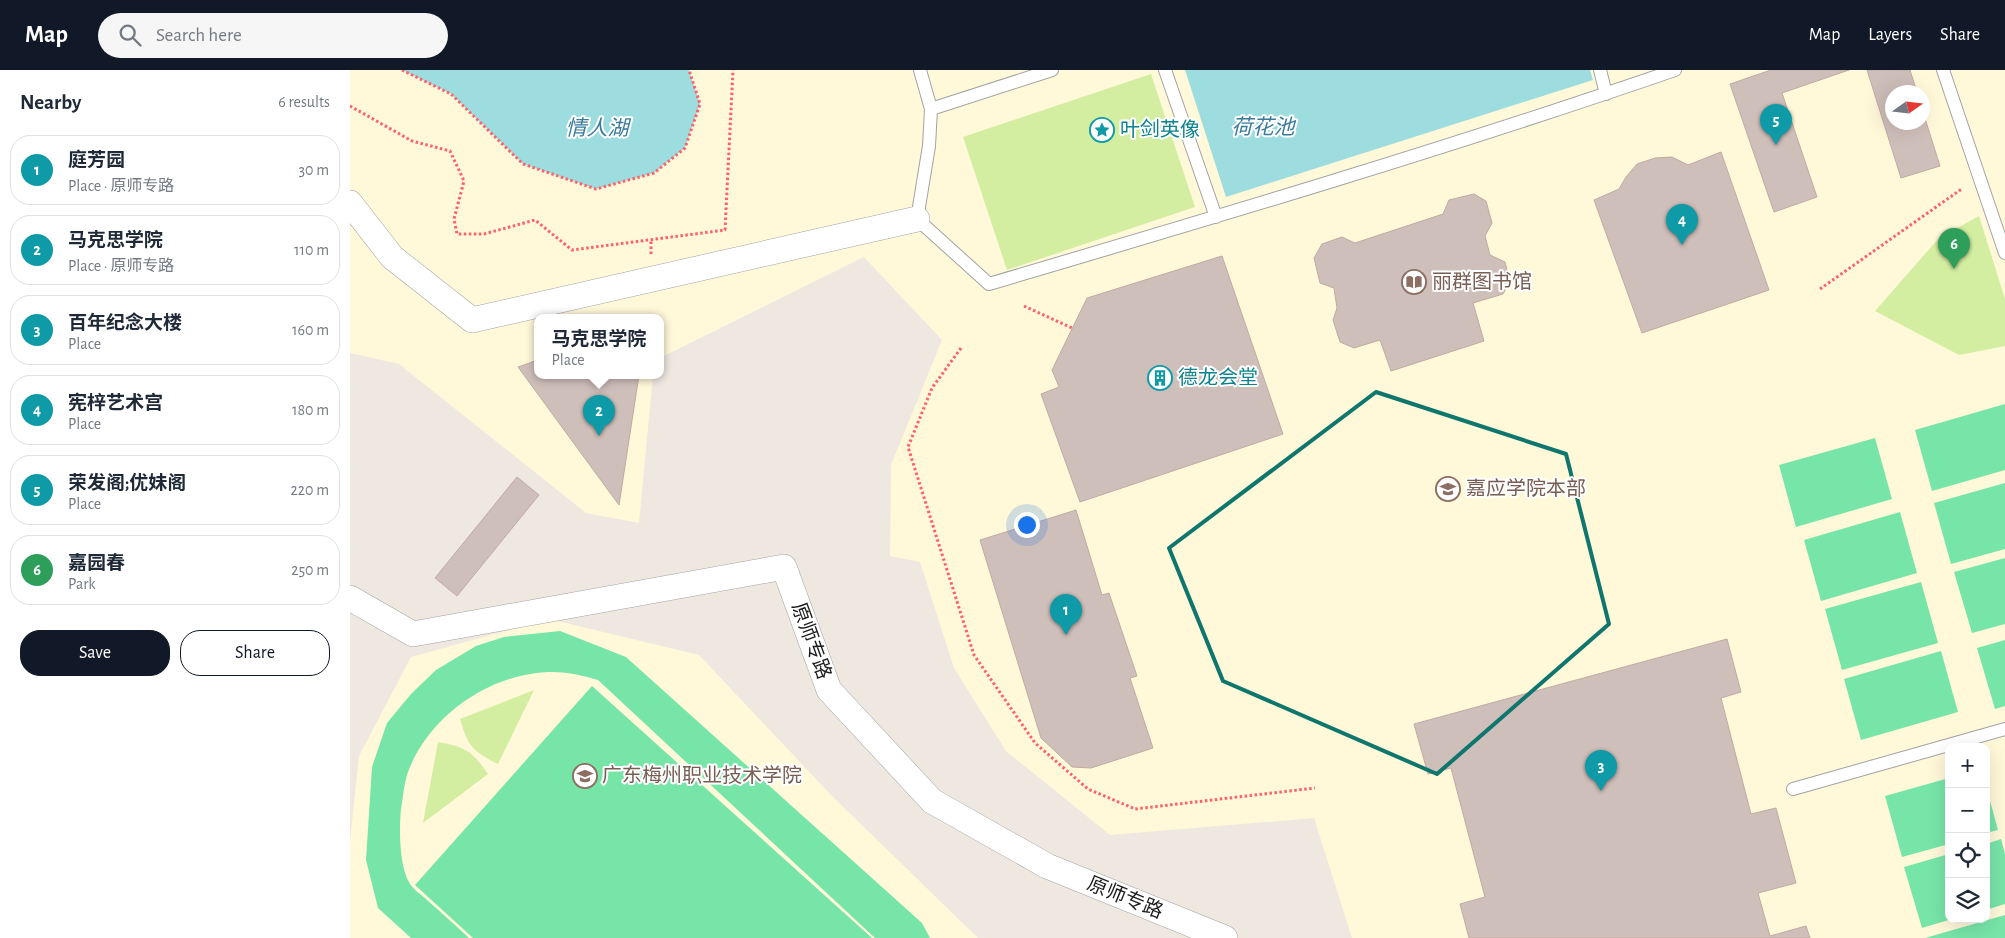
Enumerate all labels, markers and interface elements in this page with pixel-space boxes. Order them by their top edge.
search box [98,13,448,58]
icon: search [116,21,144,49]
text: Map [25,23,68,47]
text: Search here [156,26,242,45]
text: Map [1809,26,1840,44]
text: Layers [1868,26,1912,44]
text: Share [1940,26,1980,44]
north arrow [1885,85,1930,130]
text: Nearby [20,92,81,113]
text: 6 results [278,94,330,110]
pin: 5 [1760,104,1792,145]
water label: 荷花池 [1232,116,1296,138]
water label: 情人湖 [566,117,631,139]
place icon: 叶剑英像 [1089,117,1115,143]
place label: 叶剑英像 [1120,118,1200,140]
text: 庭芳园 [68,151,125,170]
text: 1 [34,162,40,178]
text: 30 m [299,162,329,178]
text: Place · 原师专路 [68,178,174,194]
pin: 4 [1666,204,1698,245]
pin: 6 [1938,228,1970,269]
text: 马克思学院 [68,231,163,250]
text: 2 [33,242,41,258]
text: 110 m [294,242,329,258]
text: Place · 原师专路 [68,258,174,274]
library icon: 丽群图书馆 [1401,269,1427,295]
place label: 丽群图书馆 [1432,270,1532,292]
text: 百年纪念大楼 [68,314,182,333]
popup [534,314,664,379]
text: 3 [34,322,40,338]
text: 160 m [292,322,329,338]
text: 马克思学院 [551,330,647,349]
text: Place [68,336,101,352]
text: Place [551,352,585,368]
building icon: 德龙会堂 [1147,365,1173,391]
place label: 德龙会堂 [1178,367,1258,388]
text: 宪梓艺术宫 [68,394,163,413]
pin: 2 [583,395,615,436]
text: 4 [33,402,41,418]
text: 180 m [292,402,329,418]
text: Place [68,416,101,432]
text: 荣发阁;优妹阁 [68,474,186,493]
school or university icon: 嘉应学院本部 [1435,476,1461,502]
place label: 嘉应学院本部 [1466,478,1586,499]
text: 5 [34,482,40,498]
text: 220 m [291,482,329,498]
text: Place [68,496,101,512]
your location [1014,512,1040,538]
text: 嘉园春 [68,554,125,573]
text: 6 [33,562,41,578]
text: 250 m [291,562,329,578]
text: Park [68,576,96,592]
pin: 1 [1050,594,1082,635]
street label: 原师专路 [788,600,835,682]
button: Save [20,630,170,676]
button: Share [180,630,330,676]
map controls [1945,743,1990,923]
button: + [1945,743,1990,788]
pin: 3 [1585,750,1617,791]
school or university icon: 广东梅州职业技术学院 [572,763,598,789]
place label: 广东梅州职业技术学院 [602,765,802,786]
button: − [1945,788,1990,833]
button: locate [1945,833,1990,878]
street label: 原师专路 [1084,873,1166,922]
button: layers [1945,878,1990,923]

